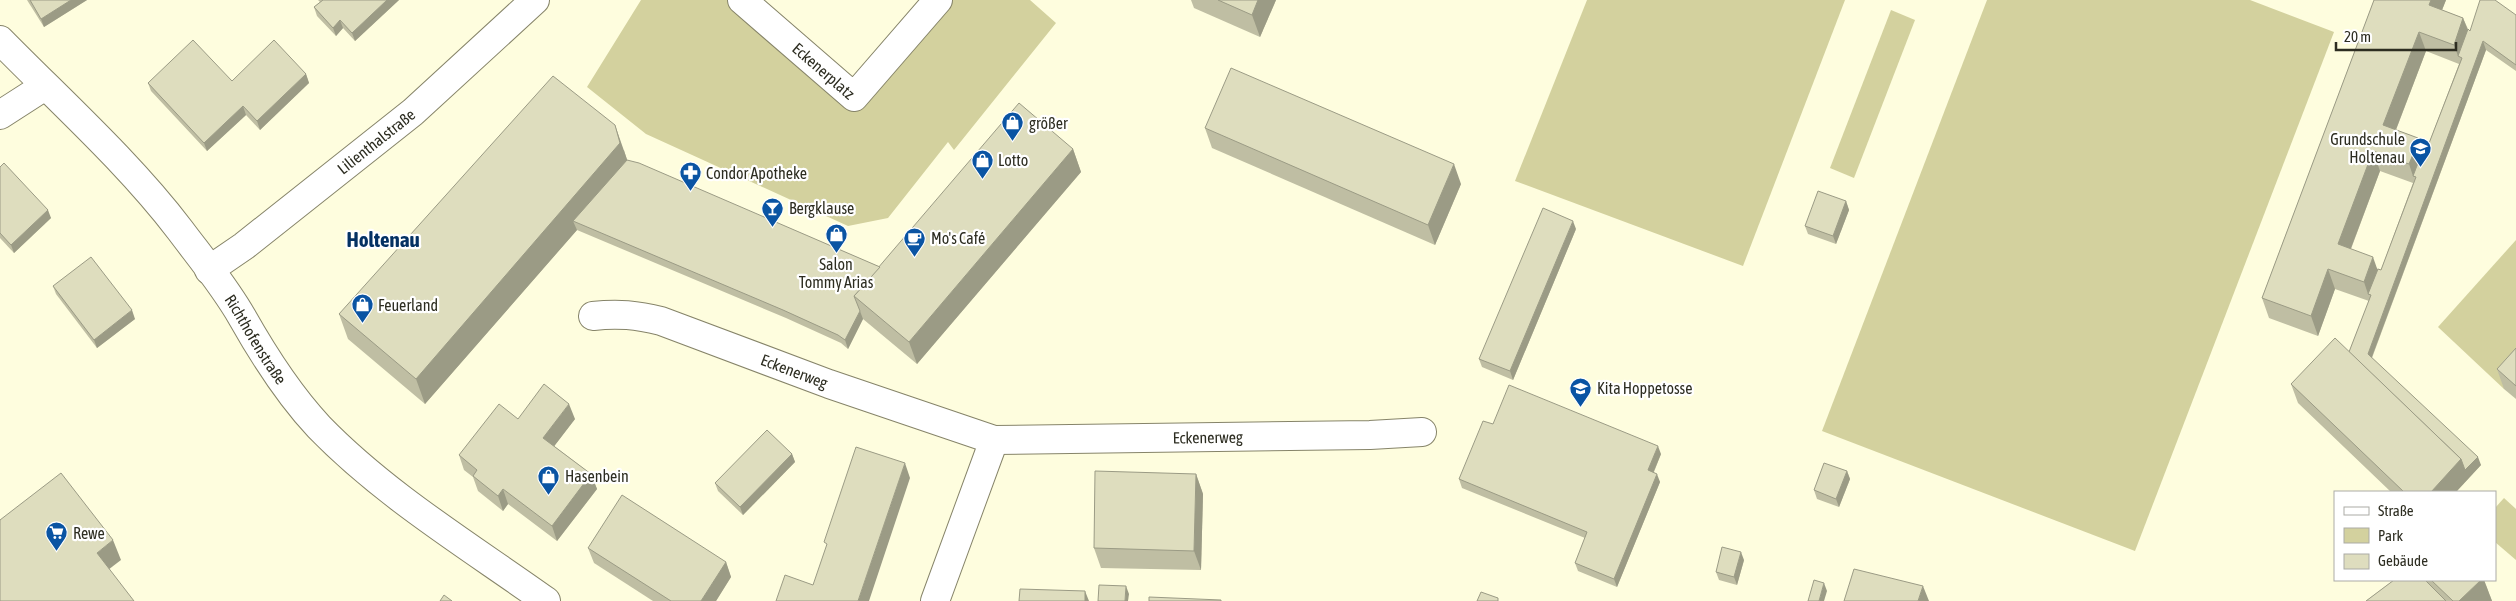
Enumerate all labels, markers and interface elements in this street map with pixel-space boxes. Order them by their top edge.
scale bar [2336,20,2456,52]
text: 20 m [2344,28,2371,45]
street label: Eckenerplatz [789,39,859,103]
street label: Lilienthalstraße [334,105,418,177]
shop icon: größer [1001,111,1025,142]
place label: größer [1029,114,1068,133]
place label: Grundschule Holtenau [2330,130,2405,166]
school or university icon: Grundschule Holtenau [2409,136,2433,167]
shop icon: Lotto [970,148,994,179]
place label: Lotto [998,151,1028,169]
pharmacy icon: Condor Apotheke [678,161,702,192]
place label: Condor Apotheke [706,164,807,183]
bar icon: Bergklause [761,196,785,227]
place label: Bergklause [789,199,854,218]
shop icon: Salon Tommy Arias [824,223,848,254]
cafe icon: Mo's Café [903,226,927,257]
district label: Holtenau [346,227,420,251]
place label: Mo's Café [931,229,985,247]
place label: Salon Tommy Arias [799,255,874,292]
street label: Richthofenstraße [222,291,290,387]
shop icon: Feuerland [350,293,374,324]
place label: Feuerland [378,296,438,314]
street label: Eckenerweg [758,350,830,393]
school or university icon: Kita Hoppetosse [1569,376,1593,407]
place label: Kita Hoppetosse [1597,379,1693,398]
street label: Eckenerweg [1173,428,1243,447]
shop icon: Hasenbein [537,464,561,495]
place label: Hasenbein [565,467,629,485]
legend [2334,491,2496,581]
text: Straße [2378,502,2414,519]
supermarket icon: Rewe [45,521,69,552]
place label: Rewe [73,524,105,542]
text: Park [2378,527,2403,544]
text: Gebäude [2378,552,2428,569]

